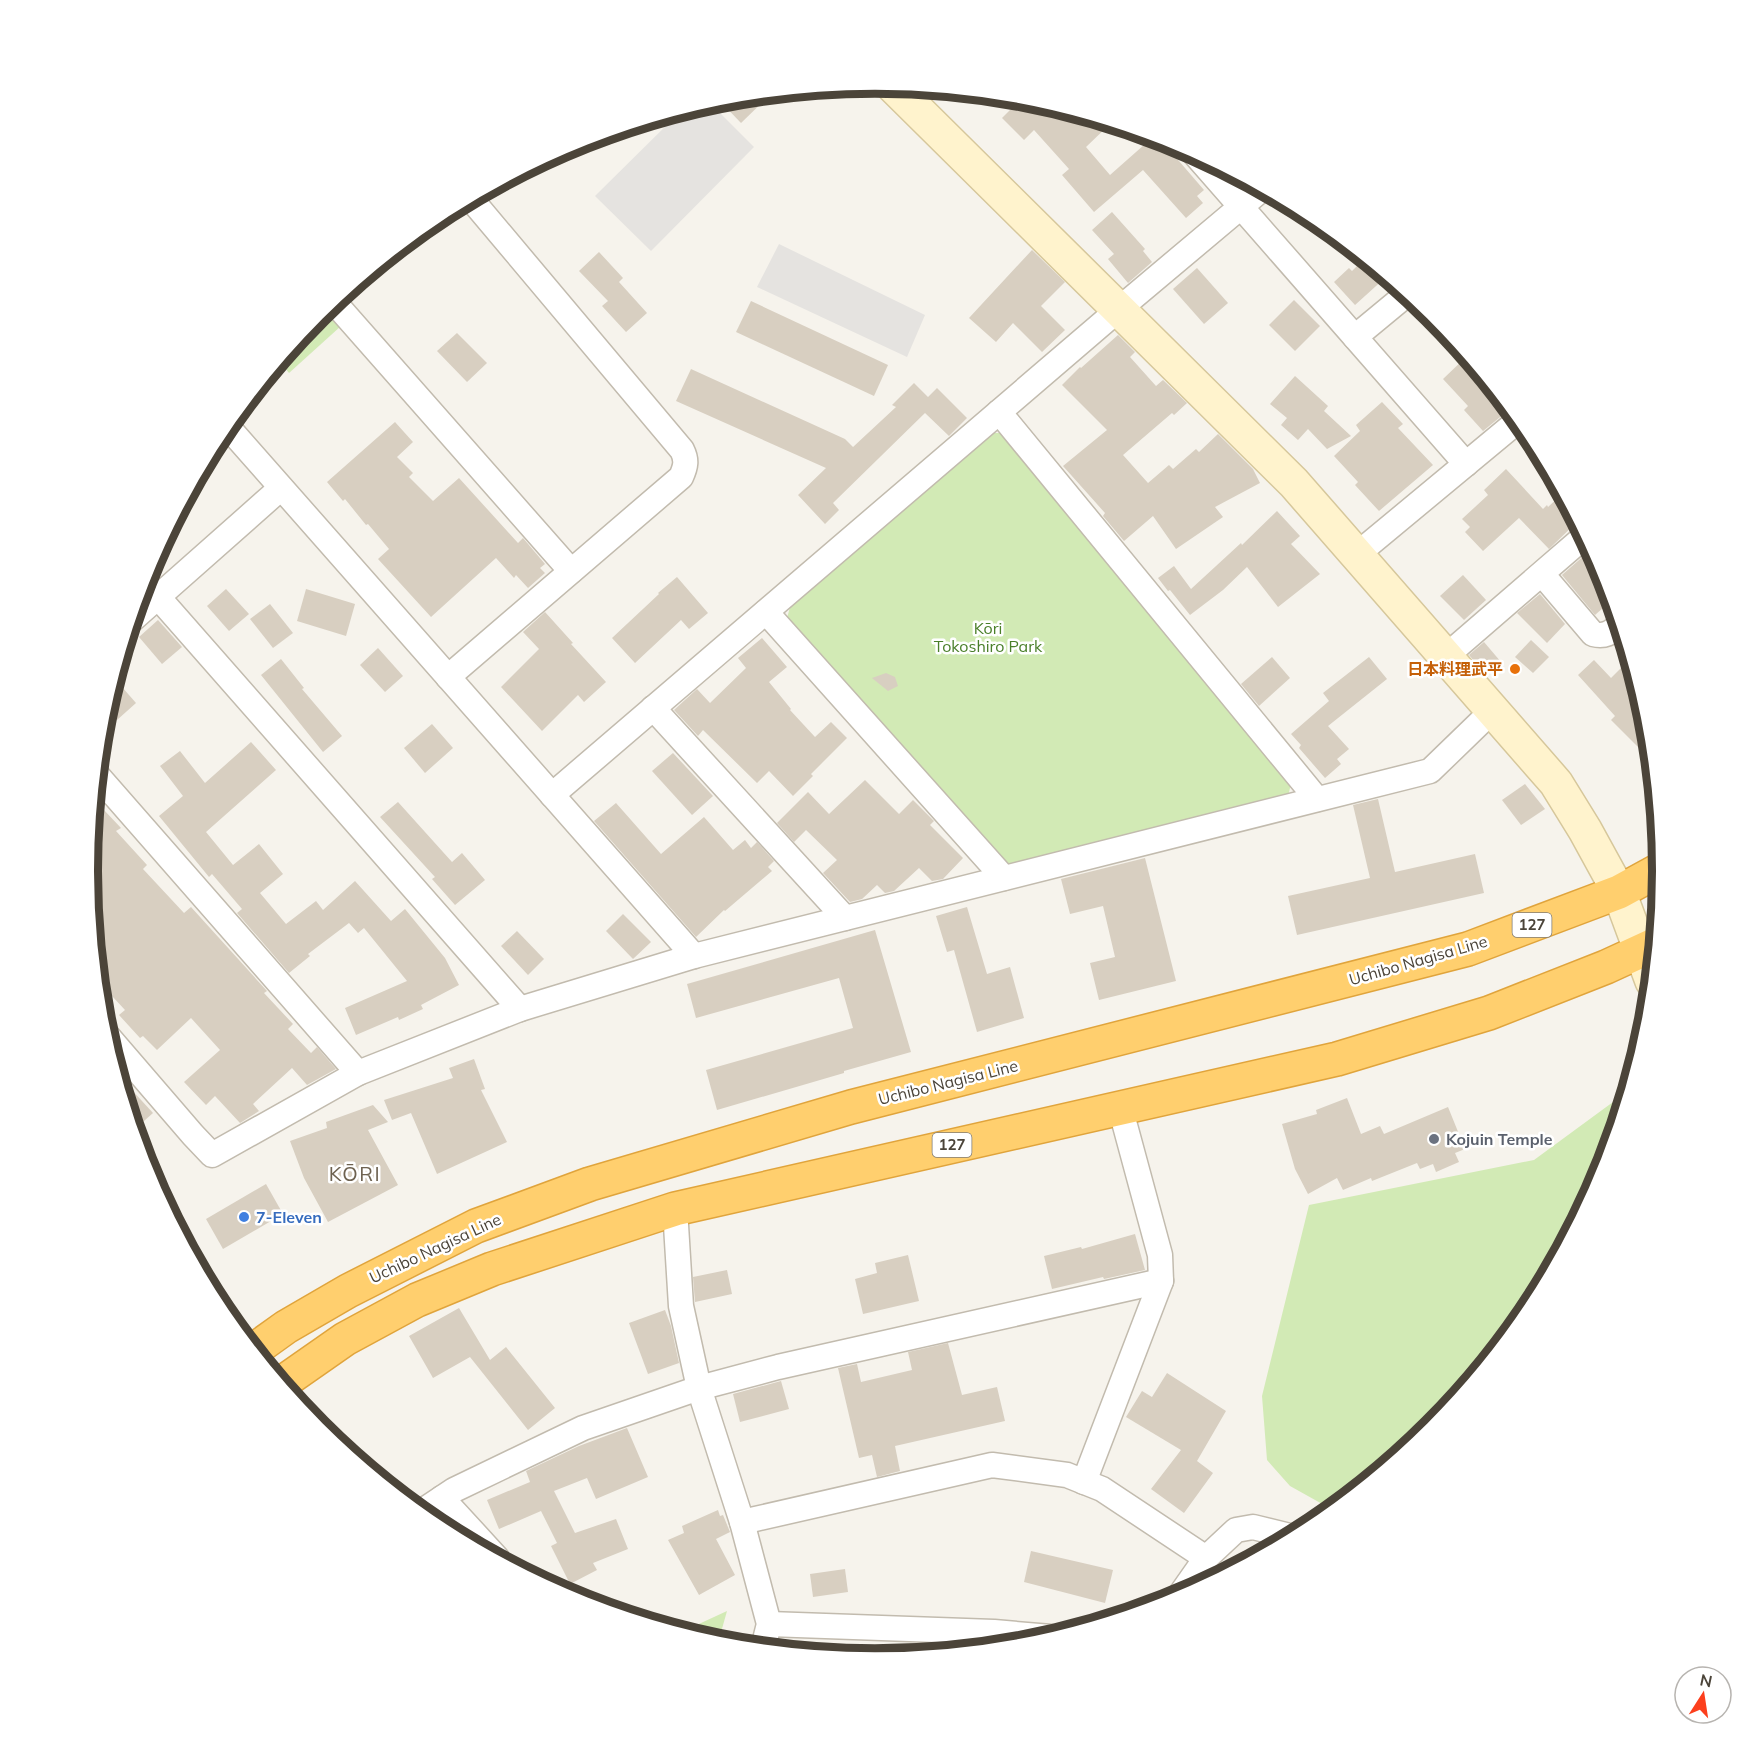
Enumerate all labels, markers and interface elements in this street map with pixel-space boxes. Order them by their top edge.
park label: Kōri Tokoshiro Park [934,618,1043,656]
place label: 日本料理武平 [1407,659,1503,679]
marker: 日本料理武平 [1508,662,1522,676]
road number: 127 [1512,913,1552,937]
street label: Uchibo Nagisa Line [1346,931,1490,989]
street label: Uchibo Nagisa Line [876,1055,1020,1109]
place label: Kojuin Temple [1446,1129,1553,1149]
marker: Kojuin Temple [1427,1132,1441,1146]
road number: 127 [932,1133,972,1157]
district label: KŌRI [329,1161,381,1186]
place label: 7-Eleven [256,1207,322,1227]
street label: Uchibo Nagisa Line [366,1209,504,1287]
marker: 7-Eleven [237,1210,251,1224]
north arrow [1673,1665,1733,1725]
text: N [1698,1669,1714,1691]

